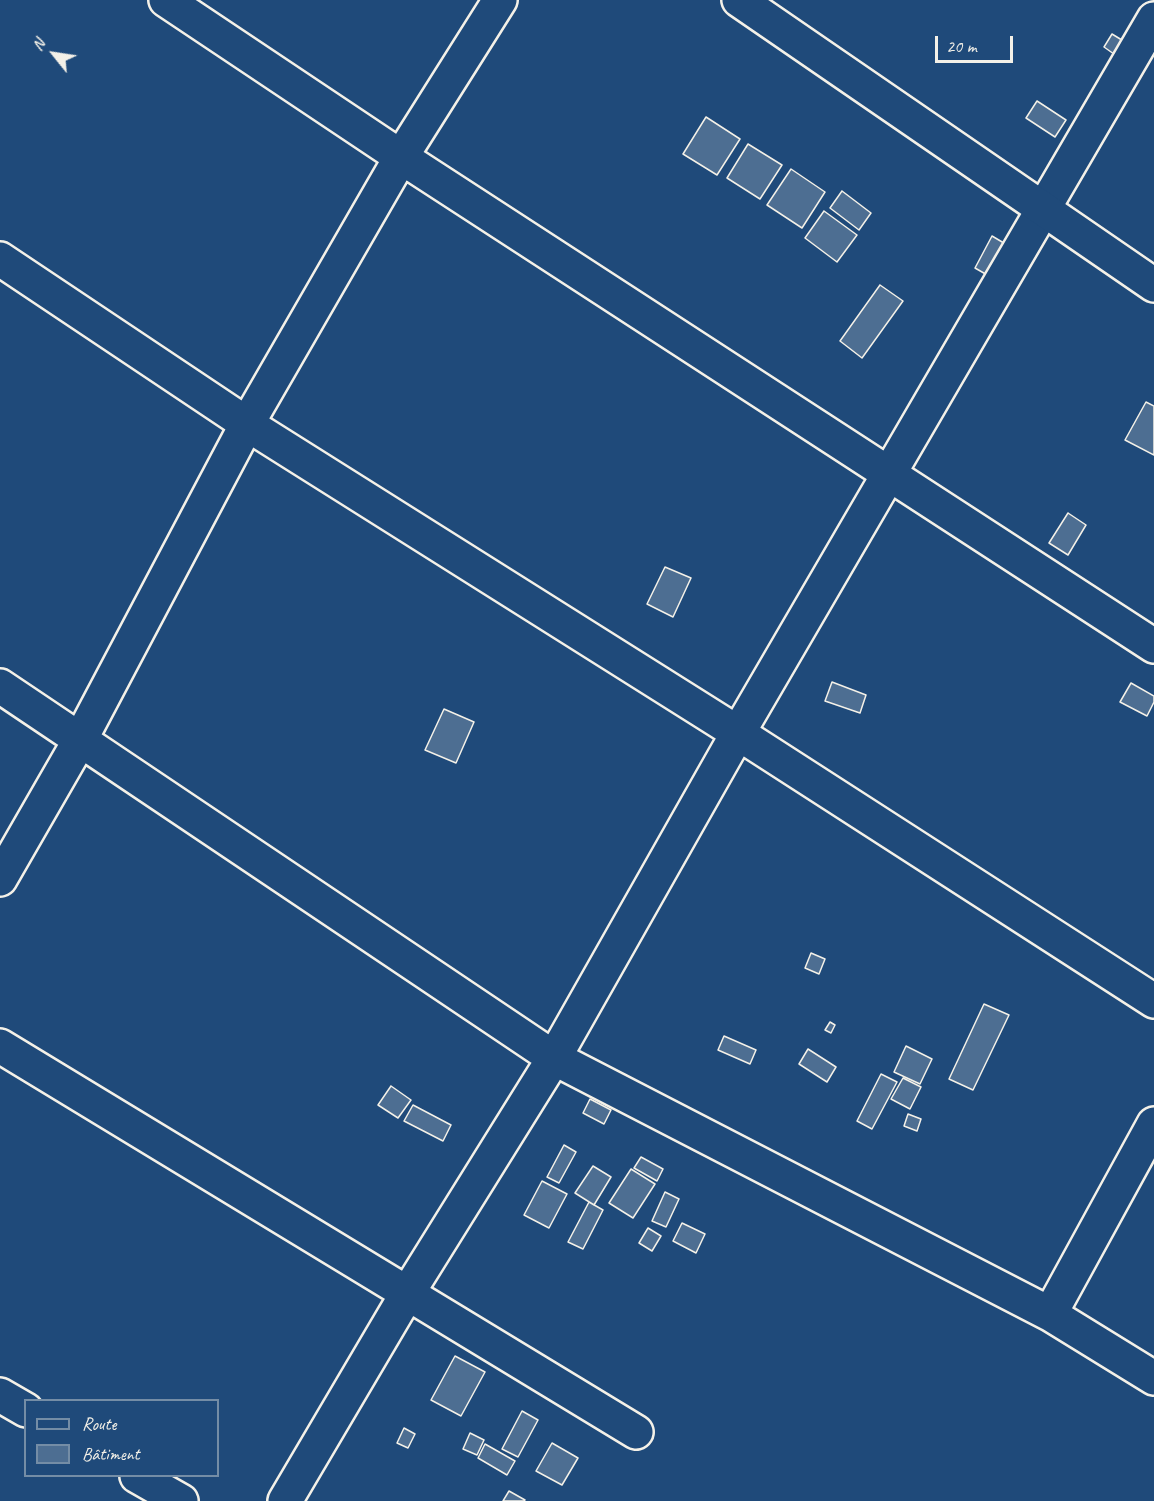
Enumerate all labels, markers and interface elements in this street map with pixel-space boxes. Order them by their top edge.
north arrow [24,24,84,84]
scale bar [938,24,1016,62]
text: 20 m [946,35,977,57]
text: N [27,36,50,54]
legend [24,1399,219,1477]
text: Route [82,1413,116,1435]
text: Bâtiment [82,1443,140,1465]

